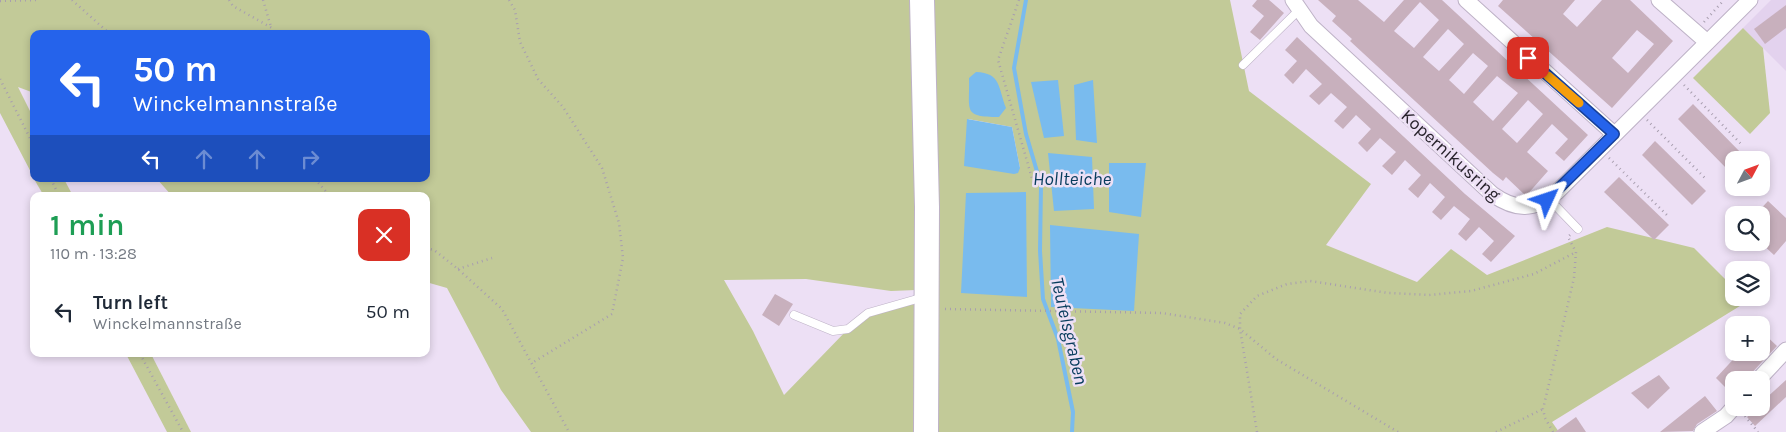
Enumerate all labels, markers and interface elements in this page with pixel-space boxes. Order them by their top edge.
pin [1507,37,1549,79]
icon: arrive [1514,44,1542,72]
text: 50 m [133,49,218,90]
icon: left [50,50,115,115]
text: Winckelmannstraße [133,91,338,117]
street label: Kopernikusring [1397,104,1505,206]
icon: left [137,145,165,173]
icon: ahead [190,145,218,173]
icon: ahead [243,145,271,173]
icon: right [296,145,324,173]
north arrow [1725,151,1770,196]
map controls [1725,151,1770,416]
water label: Hollteiche [1033,168,1112,190]
position arrow [1520,173,1572,225]
button: search [1725,206,1770,251]
text: 1 min [50,207,124,243]
button: close [358,209,410,261]
text: 110 m · 13:28 [50,244,137,263]
button: layers [1725,261,1770,306]
water label: Teufelsgraben [1046,275,1092,387]
text: Turn left [93,292,168,314]
icon: left [50,298,78,326]
text: 50 m [366,301,410,323]
text: Winckelmannstraße [93,314,242,333]
button: + [1725,316,1770,361]
button: − [1725,371,1770,416]

